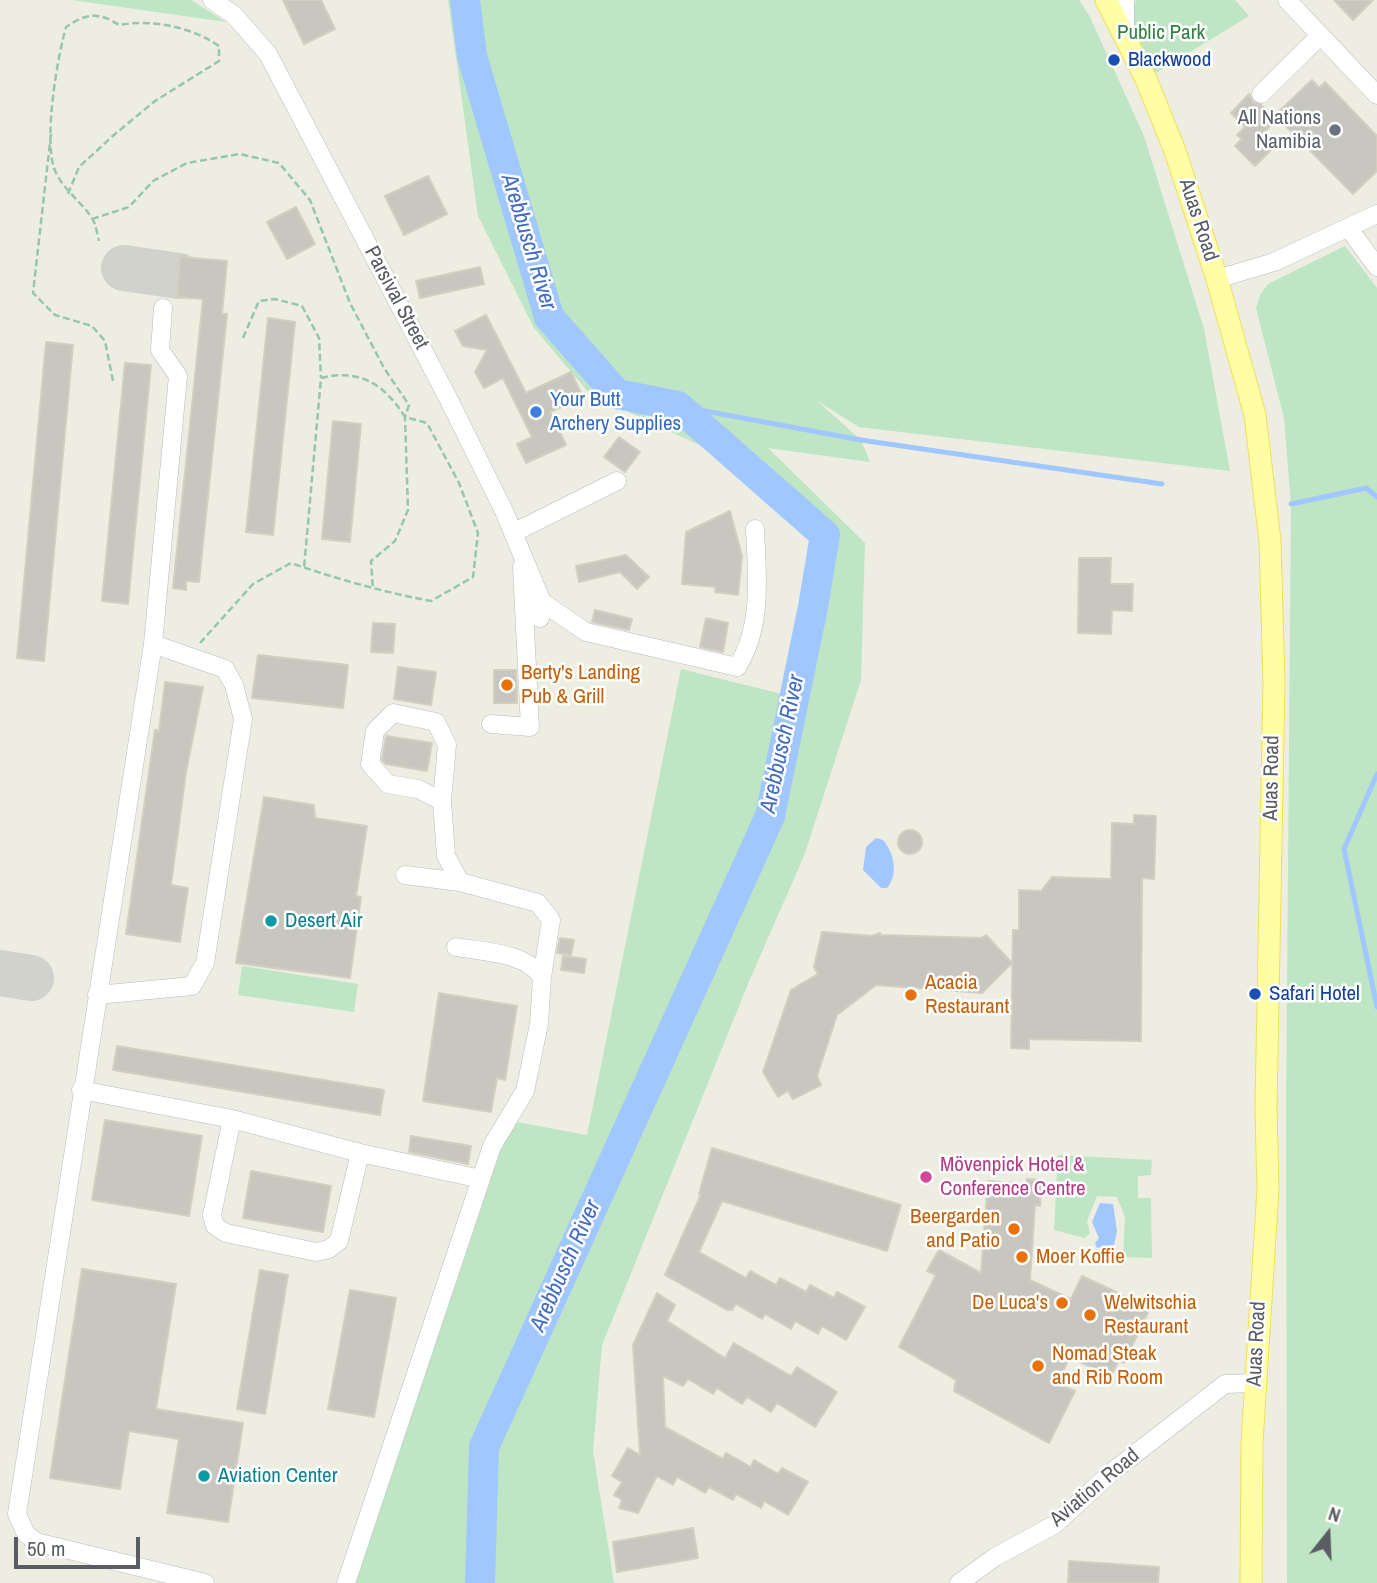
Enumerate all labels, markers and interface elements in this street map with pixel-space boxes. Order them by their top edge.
park label: Public Park [1117,20,1205,46]
place label: Blackwood [1128,47,1211,73]
marker: Blackwood [1106,52,1122,68]
place label: All Nations Namibia [1238,105,1321,155]
marker: All Nations Namibia [1327,122,1343,138]
water label: Arebbusch River [494,171,562,313]
street label: Auas Road [1173,176,1223,264]
street label: Parsival Street [358,242,434,354]
place label: Your Butt Archery Supplies [550,387,681,437]
marker: Your Butt Archery Supplies [528,404,544,420]
place label: Berty's Landing Pub & Grill [521,660,640,710]
water label: Arebbusch River [755,672,811,816]
marker: Berty's Landing Pub & Grill [499,677,515,693]
street label: Auas Road [1259,735,1285,821]
place label: Desert Air [285,908,363,934]
marker: Desert Air [263,913,279,929]
place label: Acacia Restaurant [925,970,1009,1020]
place label: Safari Hotel [1269,981,1360,1007]
marker: Safari Hotel [1247,986,1263,1002]
marker: Acacia Restaurant [903,987,919,1003]
place label: Mövenpick Hotel & Conference Centre [940,1152,1085,1202]
marker: Mövenpick Hotel & Conference Centre [918,1169,934,1185]
water label: Arebbusch River [525,1196,607,1336]
place label: Beergarden and Patio [910,1204,1000,1254]
marker: Beergarden and Patio [1006,1221,1022,1237]
place label: Moer Koffie [1036,1244,1125,1270]
marker: Moer Koffie [1014,1249,1030,1265]
place label: De Luca's [972,1290,1048,1316]
place label: Welwitschia Restaurant [1104,1290,1197,1340]
marker: De Luca's [1054,1295,1070,1311]
street label: Auas Road [1242,1301,1272,1387]
marker: Welwitschia Restaurant [1082,1307,1098,1323]
place label: Nomad Steak and Rib Room [1052,1341,1163,1391]
marker: Nomad Steak and Rib Room [1030,1358,1046,1374]
street label: Aviation Road [1045,1443,1145,1533]
place label: Aviation Center [218,1463,337,1489]
marker: Aviation Center [196,1468,212,1484]
north arrow [1293,1499,1363,1569]
text: N [1325,1500,1344,1528]
scale bar [18,1524,144,1568]
text: 50 m [27,1534,65,1563]

